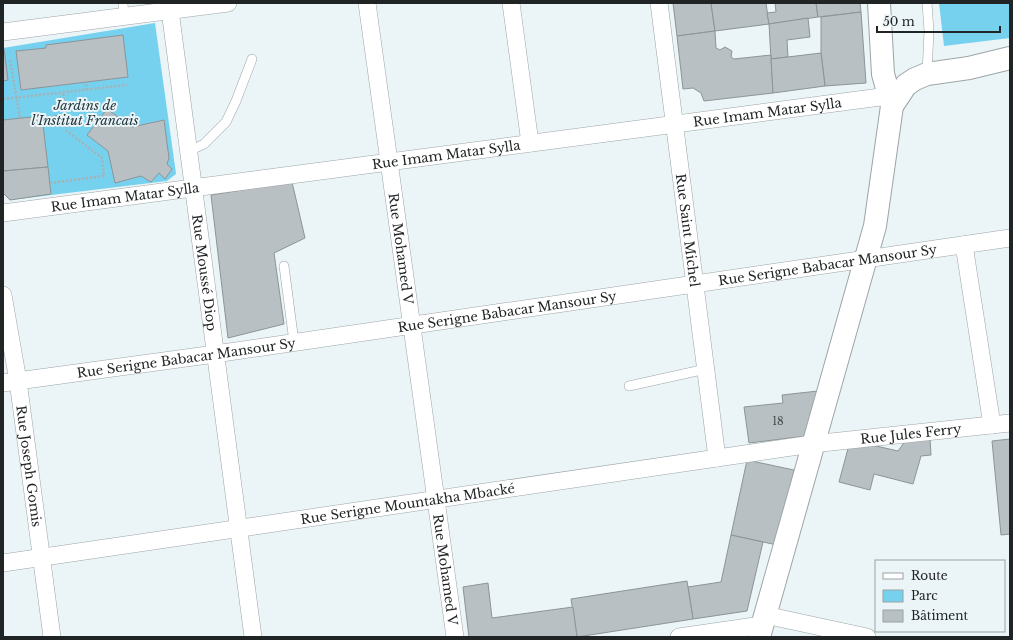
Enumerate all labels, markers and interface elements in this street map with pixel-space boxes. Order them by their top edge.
scale bar [877,8,1000,34]
text: 50 m [883,14,915,29]
street label: Rue Imam Matar Sylla [692,94,843,131]
park label: Jardins de l'Institut Francais [31,97,139,129]
street label: Rue Imam Matar Sylla [371,137,522,173]
street label: Rue Saint Michel [672,173,703,288]
street label: Rue Imam Matar Sylla [50,179,201,216]
street label: Rue Mohamed V [384,192,417,306]
street label: Rue Moussé Diop [188,213,220,332]
street label: Rue Serigne Babacar Mansour Sy [717,241,939,289]
street label: Rue Serigne Babacar Mansour Sy [397,287,618,336]
street label: Rue Serigne Babacar Mansour Sy [76,334,298,382]
street label: Rue Joseph Gomis [12,404,45,528]
house number: 18 [772,414,784,428]
street label: Rue Jules Ferry [859,420,963,448]
street label: Rue Serigne Mountakha Mbacké [299,480,516,528]
street label: Rue Mohamed V [429,513,461,627]
legend [875,560,1005,632]
text: Route [911,568,948,583]
text: Parc [911,588,938,603]
text: Bâtiment [911,608,969,623]

